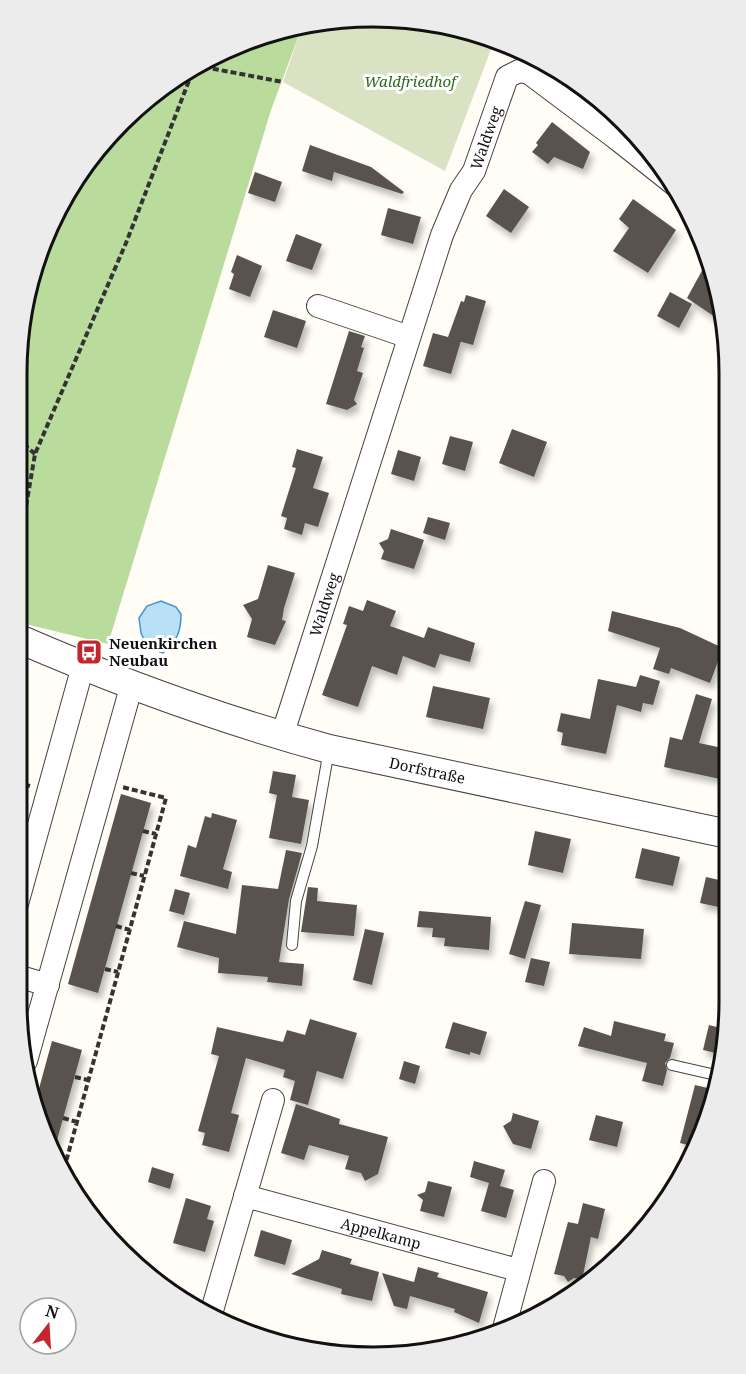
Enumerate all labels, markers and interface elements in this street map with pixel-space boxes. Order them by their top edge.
park label: Waldfriedhof [364,71,459,91]
street label: Waldweg [465,103,506,172]
street label: Waldweg [304,570,344,639]
place label: Neuenkirchen Neubau [109,633,217,670]
bus stop icon: Neuenkirchen Neubau [74,637,104,667]
street label: Dorfstraße [388,752,467,788]
street label: Appelkamp [339,1212,423,1253]
north arrow [18,1296,78,1356]
text: N [43,1299,62,1324]

